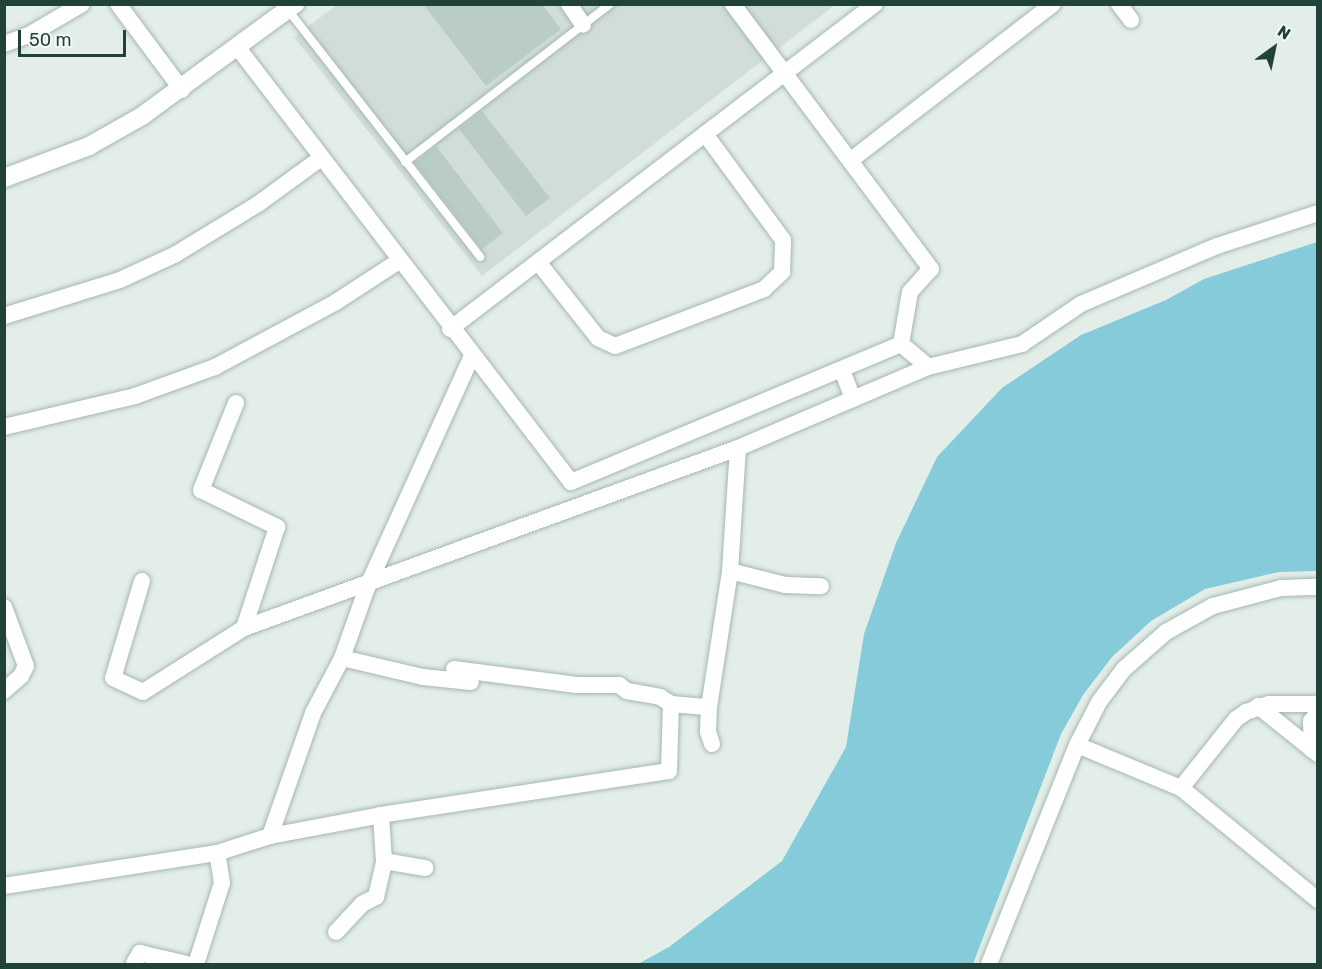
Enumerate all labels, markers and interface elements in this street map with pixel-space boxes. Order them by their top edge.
scale bar [21,18,129,56]
north arrow [1244,18,1304,78]
text: N [1274,21,1294,44]
text: 50 m [29,29,72,51]

